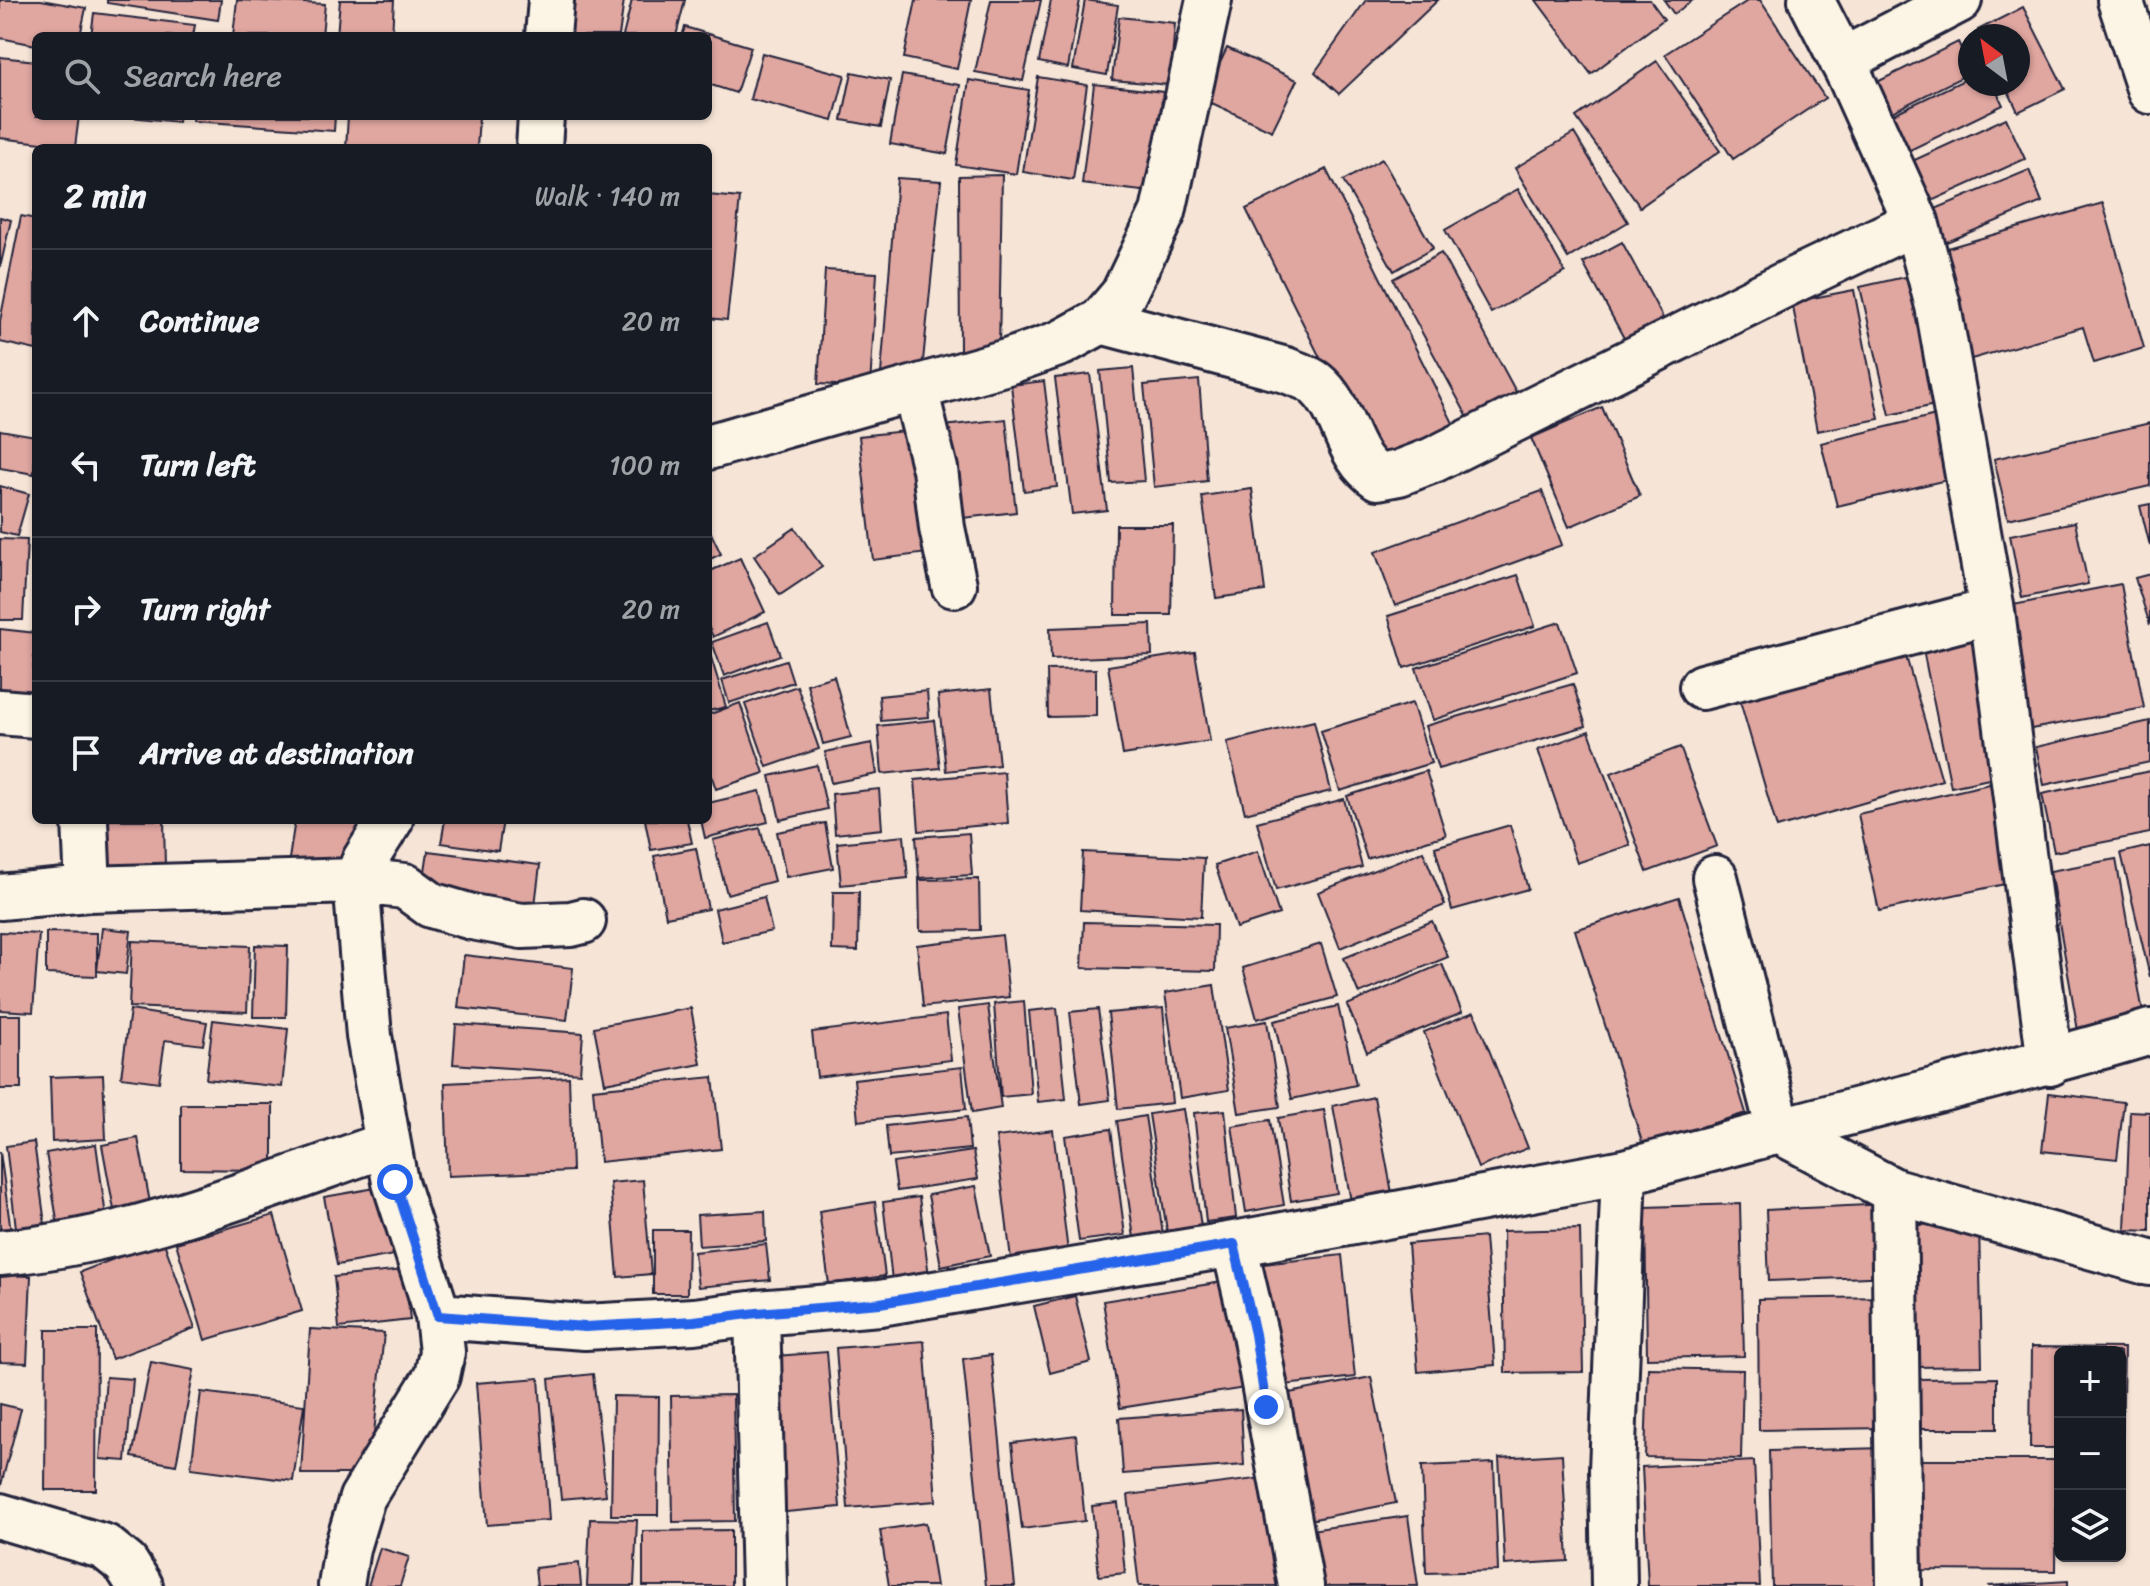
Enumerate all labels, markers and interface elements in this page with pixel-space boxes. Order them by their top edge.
north arrow [1958,24,2030,96]
search box [32,32,712,120]
text: Search here [124,49,282,103]
icon: search [60,54,104,98]
text: 2 min [64,166,146,226]
text: Walk · 140 m [535,173,680,219]
text: Continue [140,294,259,348]
text: 20 m [622,298,680,344]
icon: ahead [64,299,108,343]
text: Turn left [140,438,256,492]
text: 100 m [609,442,680,488]
icon: left [64,443,108,487]
text: Turn right [140,582,270,636]
text: 20 m [622,586,680,632]
icon: right [64,587,108,631]
text: Arrive at destination [140,726,414,780]
icon: arrive [64,731,108,775]
route start [377,1164,413,1200]
map controls [2054,1346,2126,1562]
button: + [2054,1346,2126,1418]
route end [1248,1389,1284,1425]
button: − [2054,1418,2126,1490]
button: layers [2054,1490,2126,1562]

